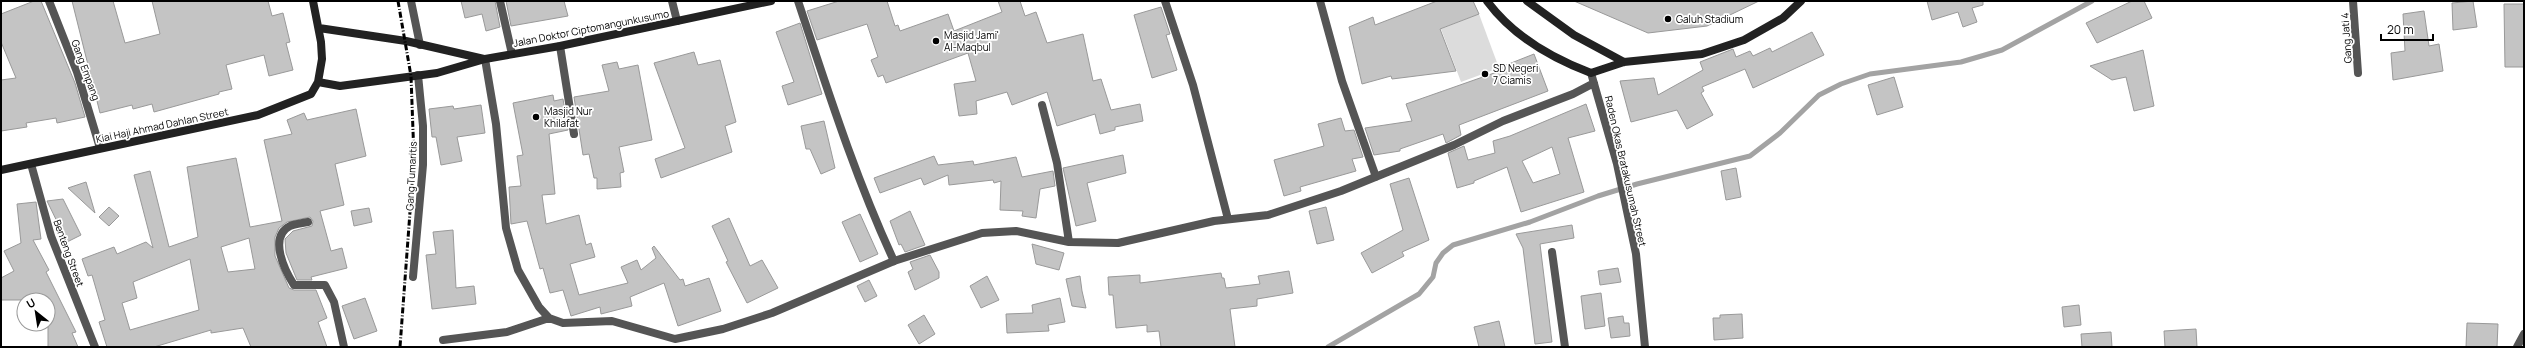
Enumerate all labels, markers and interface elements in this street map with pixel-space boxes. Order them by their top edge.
street label: Jalan Doktor Ciptomangunkusumo [512,6,670,50]
place label: Galuh Stadium [1676,12,1743,26]
street label: Gang Jati 4 [2337,12,2355,64]
marker: Galuh Stadium [1663,14,1673,24]
scale bar [2381,16,2433,42]
text: 20 m [2387,21,2414,38]
place label: Masjid Jami' Al-Maqbul [944,28,999,54]
marker: Masjid Jami' Al-Maqbul [931,36,941,46]
street label: Gang Empang [68,38,104,103]
place label: SD Negeri 7 Ciamis [1493,61,1538,87]
marker: SD Negeri 7 Ciamis [1480,69,1490,79]
street label: Raden Okas Bratakusumah Street [1602,94,1650,248]
street label: Kiai Haji Ahmad Dahlan Street [94,104,230,146]
place label: Masjid Nur Khilafat [544,104,593,130]
marker: Masjid Nur Khilafat [531,112,541,122]
street label: Gang Tumaritis [402,141,420,211]
street label: Benteng Street [50,217,88,289]
north arrow [16,292,56,332]
text: U [24,294,38,311]

